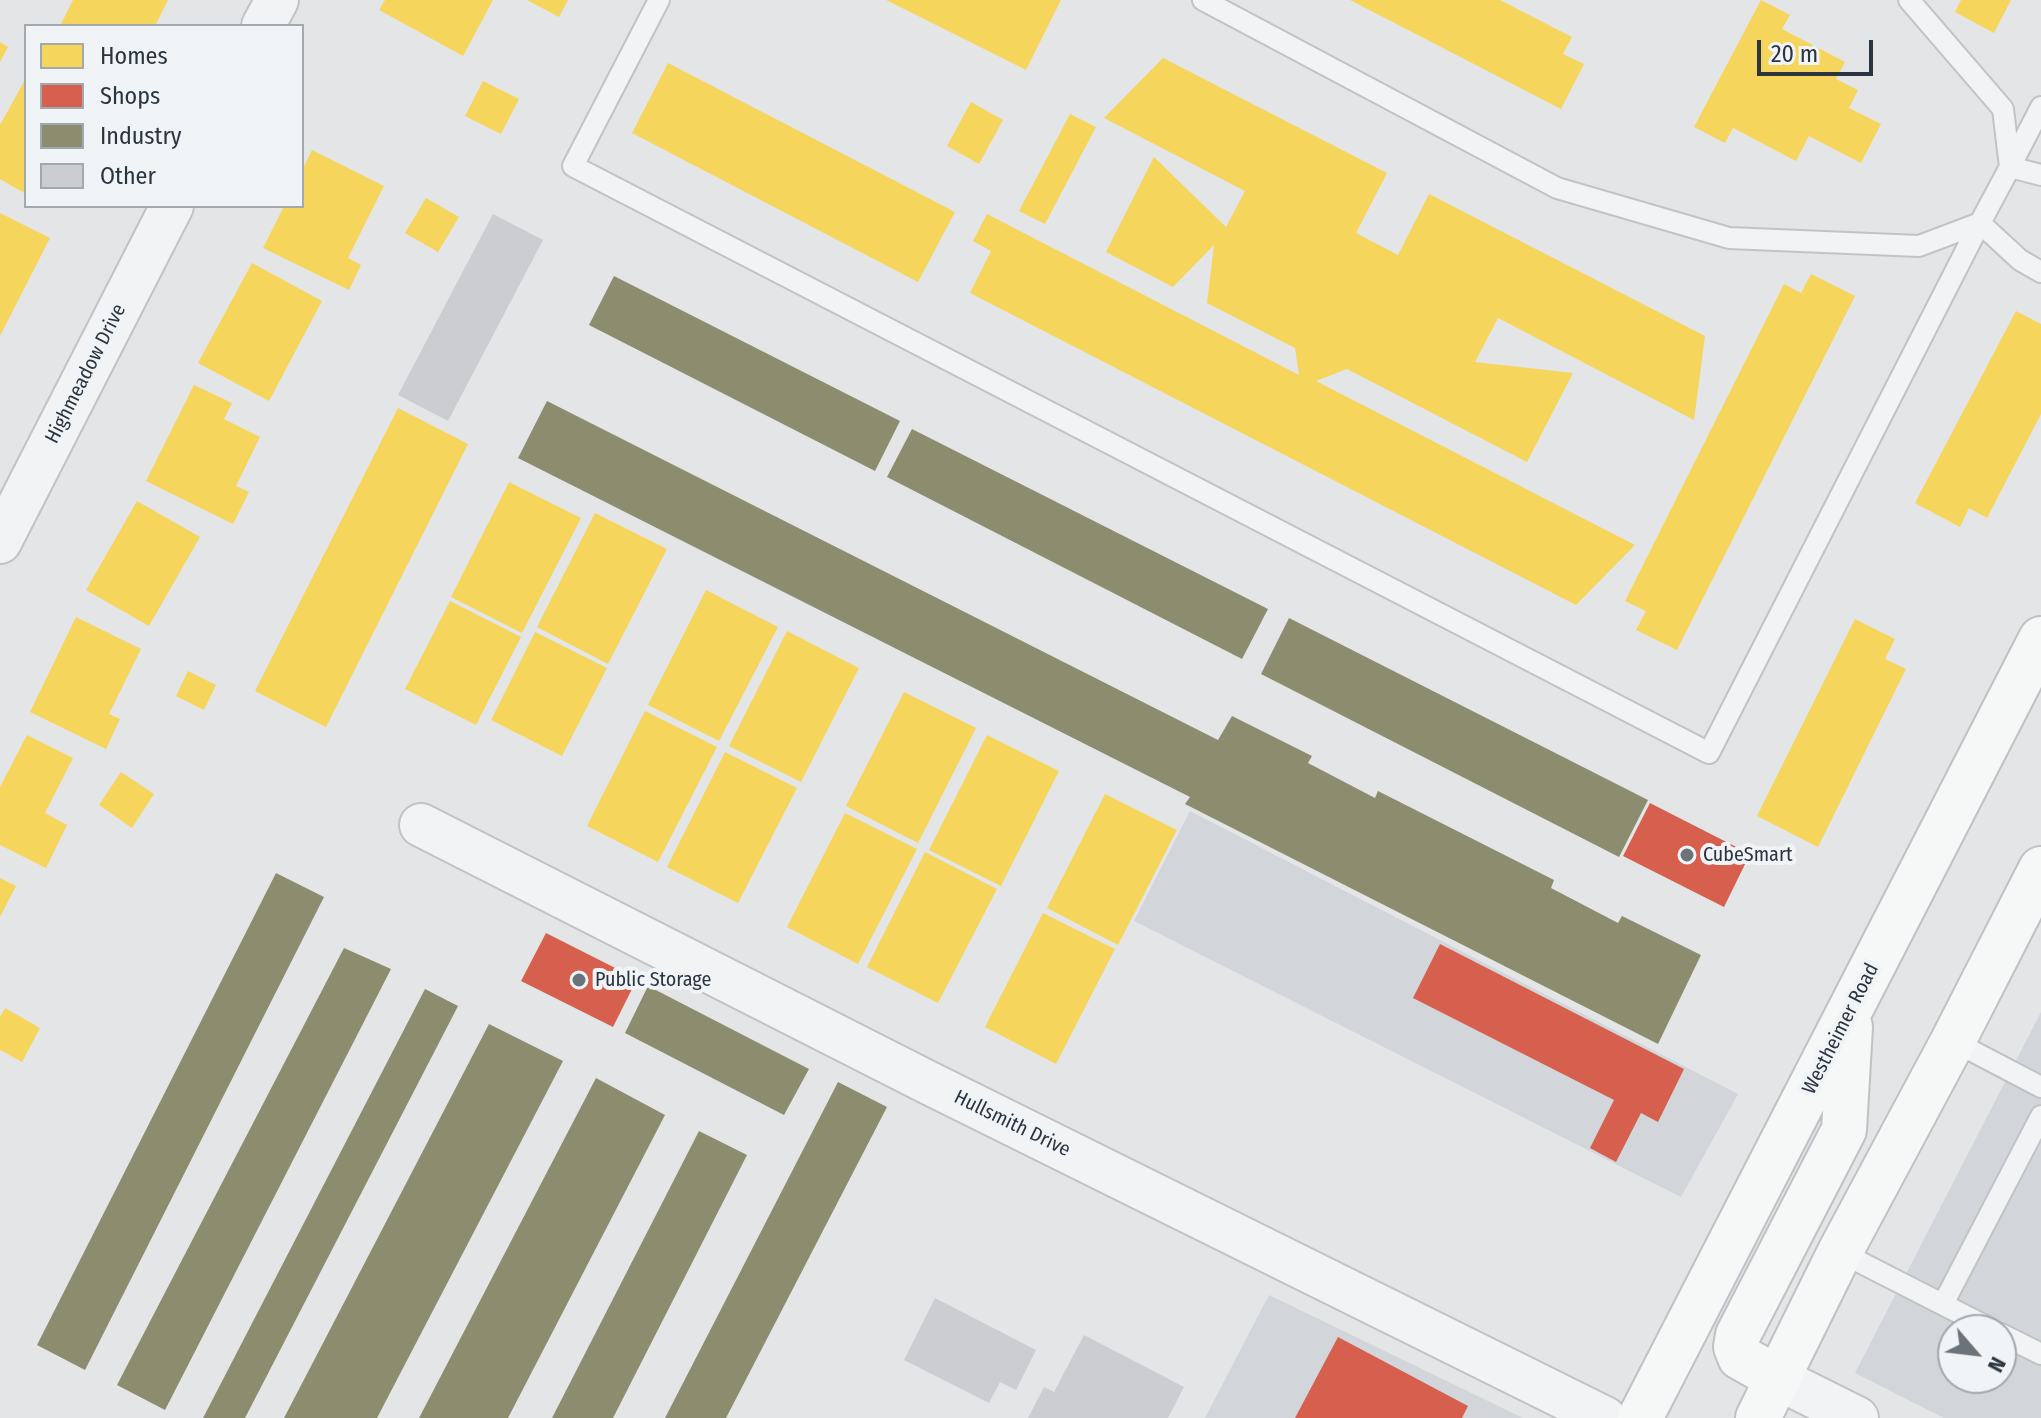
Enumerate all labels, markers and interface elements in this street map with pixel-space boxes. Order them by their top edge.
legend [24,24,304,208]
scale bar [1761,24,1877,74]
text: 20 m [1771,40,1818,68]
text: Homes [100,42,168,70]
text: Shops [100,82,160,110]
text: Industry [100,122,182,150]
text: Other [100,162,156,190]
street label: Highmeadow Drive [40,300,132,448]
place label: CubeSmart [1703,843,1792,867]
marker: CubeSmart [1678,846,1696,864]
street label: Westheimer Road [1798,960,1884,1098]
place label: Public Storage [595,968,711,992]
marker: Public Storage [570,971,588,989]
street label: Hullsmith Drive [950,1086,1074,1162]
north arrow [1937,1314,2017,1394]
text: N [1982,1352,2012,1377]

